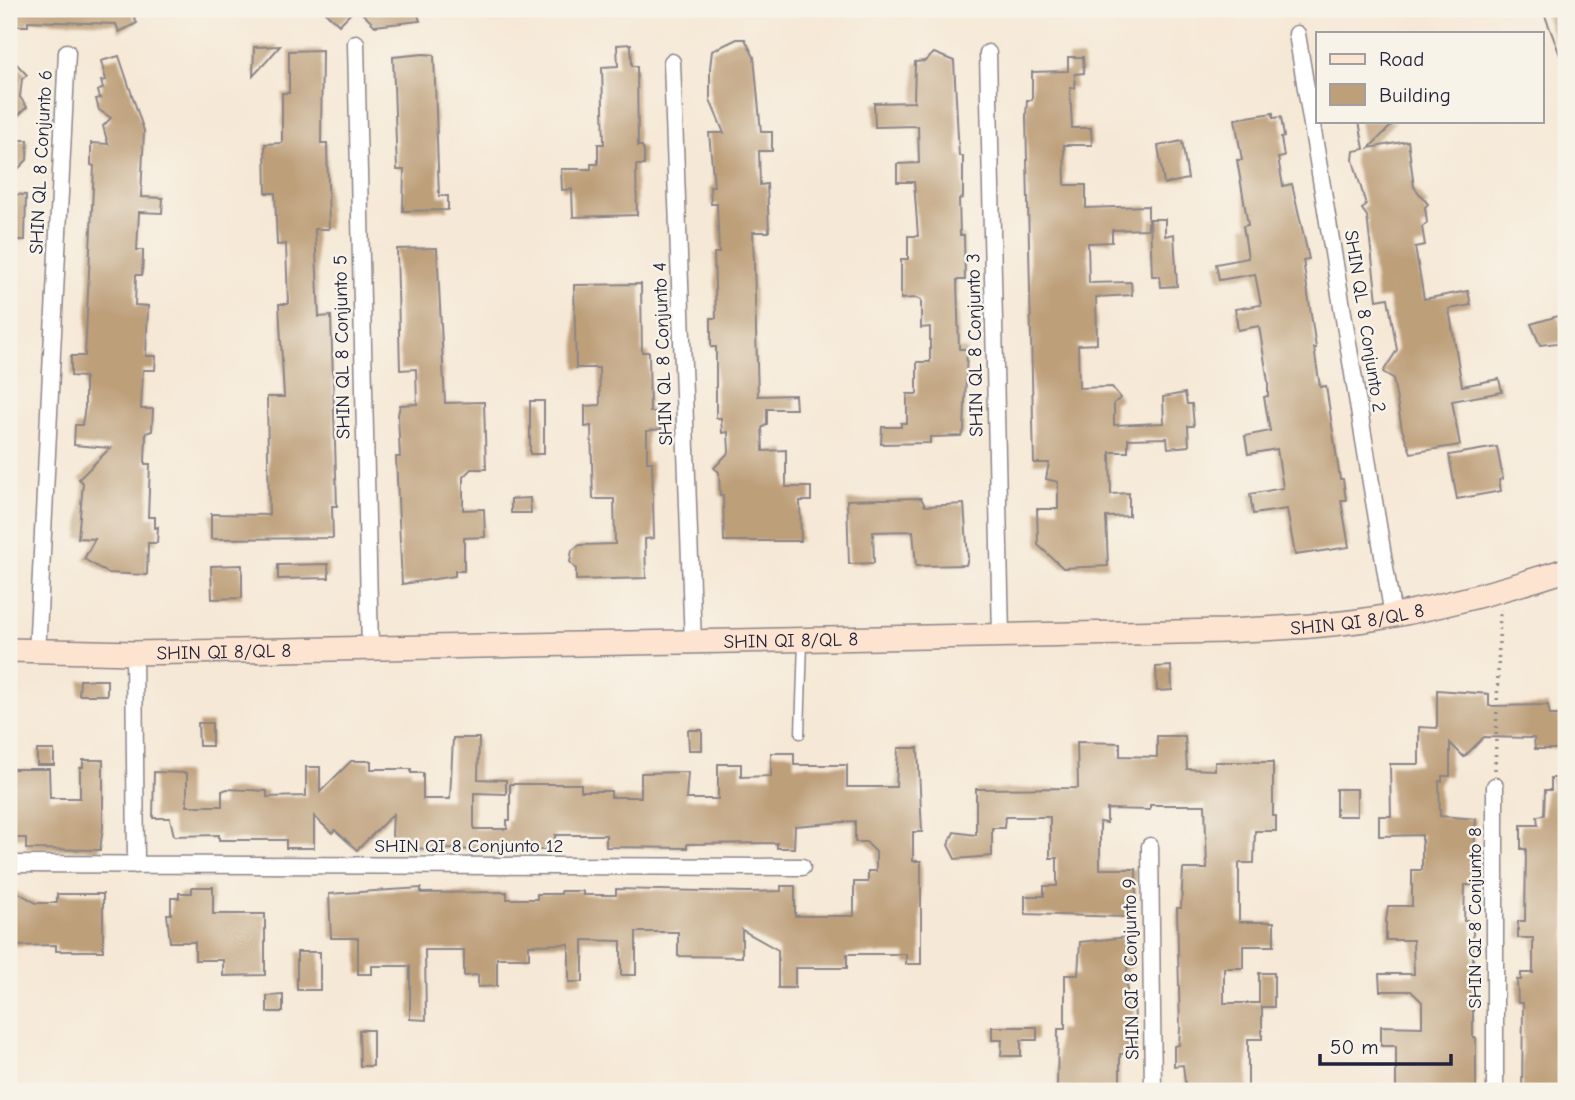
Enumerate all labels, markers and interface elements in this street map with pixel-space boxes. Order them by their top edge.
legend [1316,32,1544,122]
text: Road [1379,47,1424,71]
street label: SHIN QL 8 Conjunto 6 [25,69,57,255]
text: Building [1379,83,1451,107]
street label: SHIN QL 8 Conjunto 2 [1340,229,1390,414]
street label: SHIN QL 8 Conjunto 3 [962,253,988,437]
street label: SHIN QL 8 Conjunto 5 [329,255,355,439]
street label: SHIN QL 8 Conjunto 4 [649,262,677,446]
street label: SHIN QI 8/QL 8 [1290,599,1426,639]
street label: SHIN QI 8/QL 8 [723,628,858,653]
street label: SHIN QI 8/QL 8 [156,640,291,665]
street label: SHIN QI 8 Conjunto 8 [1464,827,1486,1009]
street label: SHIN QI 8 Conjunto 12 [374,835,564,857]
street label: SHIN QI 8 Conjunto 9 [1118,878,1144,1060]
scale bar [1320,1023,1451,1067]
text: 50 m [1330,1035,1379,1059]

